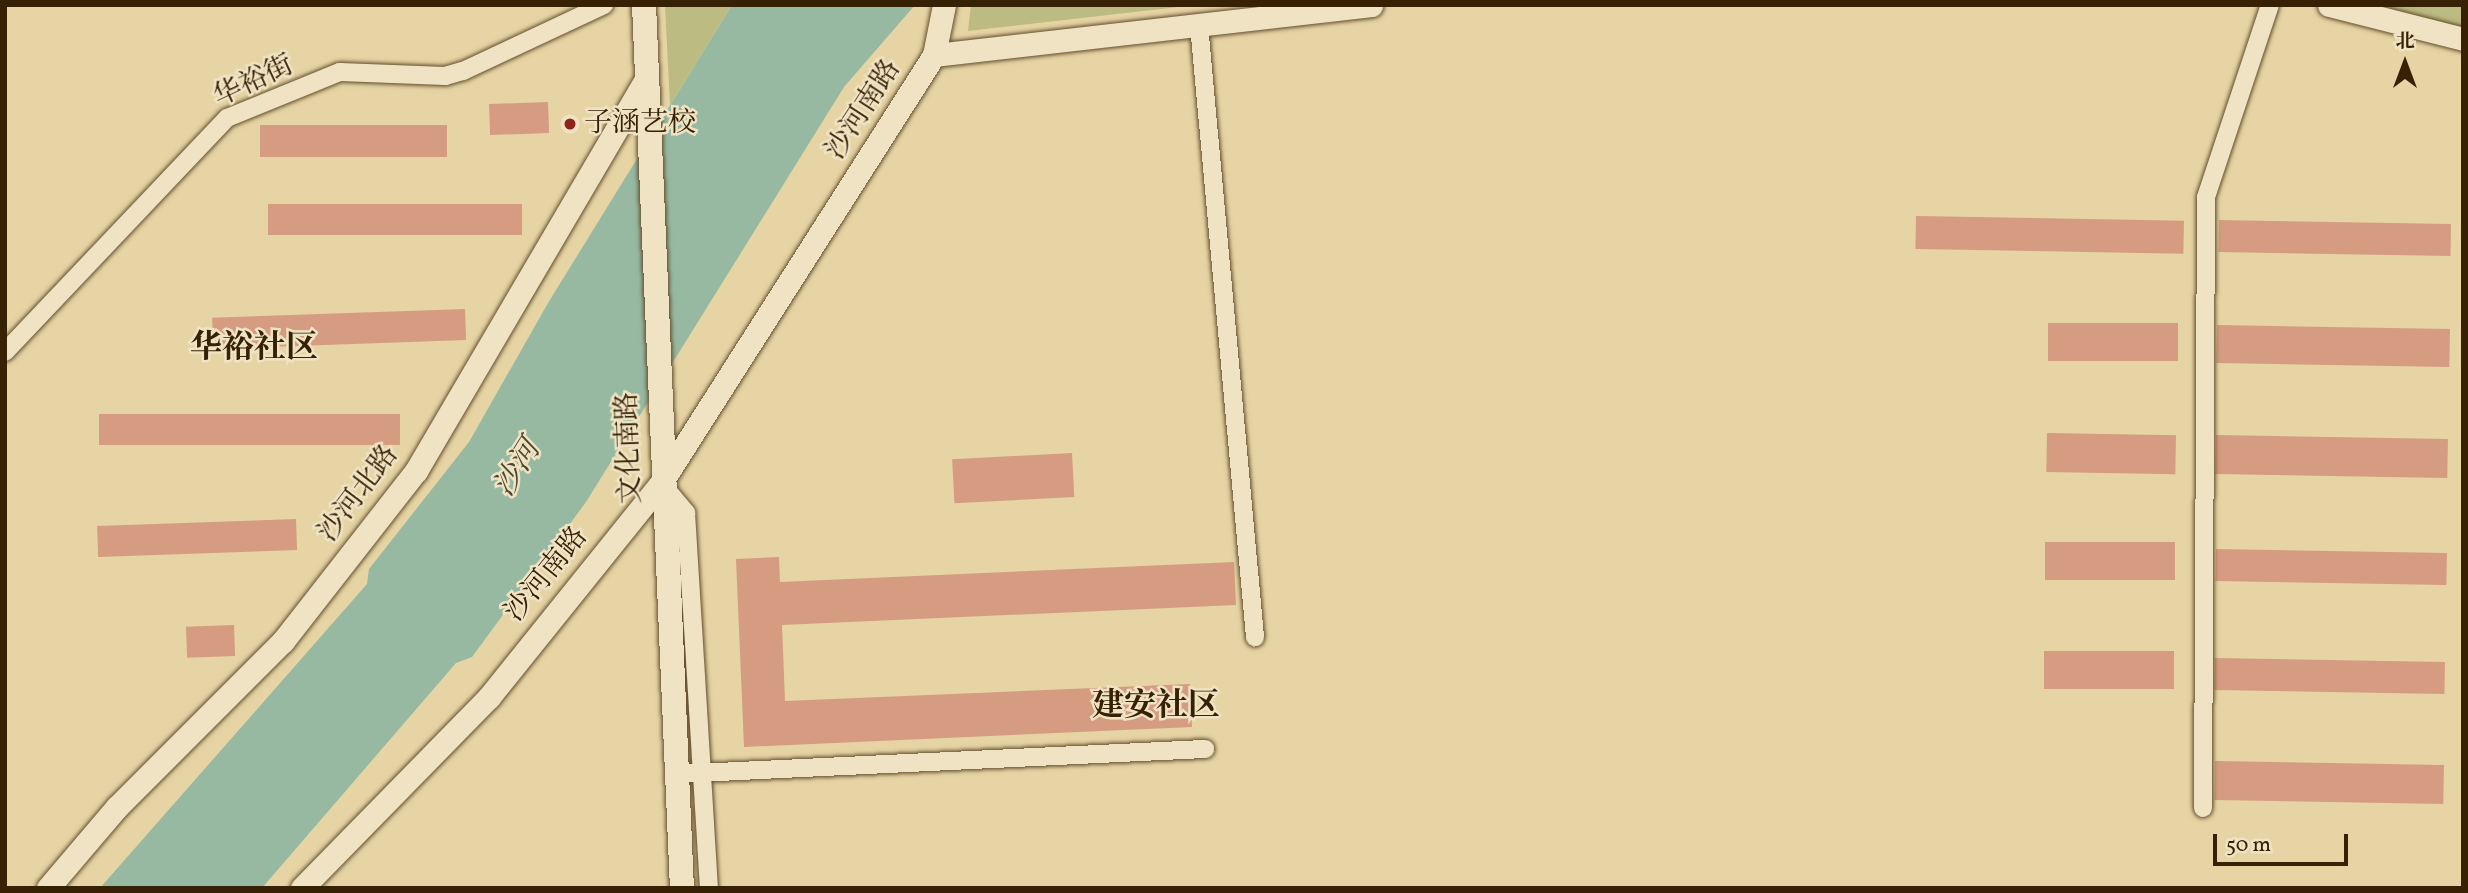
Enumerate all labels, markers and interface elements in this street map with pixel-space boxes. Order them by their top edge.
north arrow [2370,28,2440,98]
text: 北 [2395,29,2415,55]
street label: 华裕街 [209,49,299,115]
street label: 沙河南路 [819,54,909,166]
place label: 子涵艺校 [584,107,696,141]
marker: 子涵艺校 [562,116,578,132]
district label: 华裕社区 [190,330,318,368]
street label: 文化南路 [611,391,649,505]
water label: 沙河 [487,434,549,504]
street label: 沙河北路 [312,439,406,549]
street label: 沙河南路 [499,521,595,629]
district label: 建安社区 [1092,688,1220,726]
scale bar [2216,820,2351,864]
text: 50 m [2226,831,2271,860]

